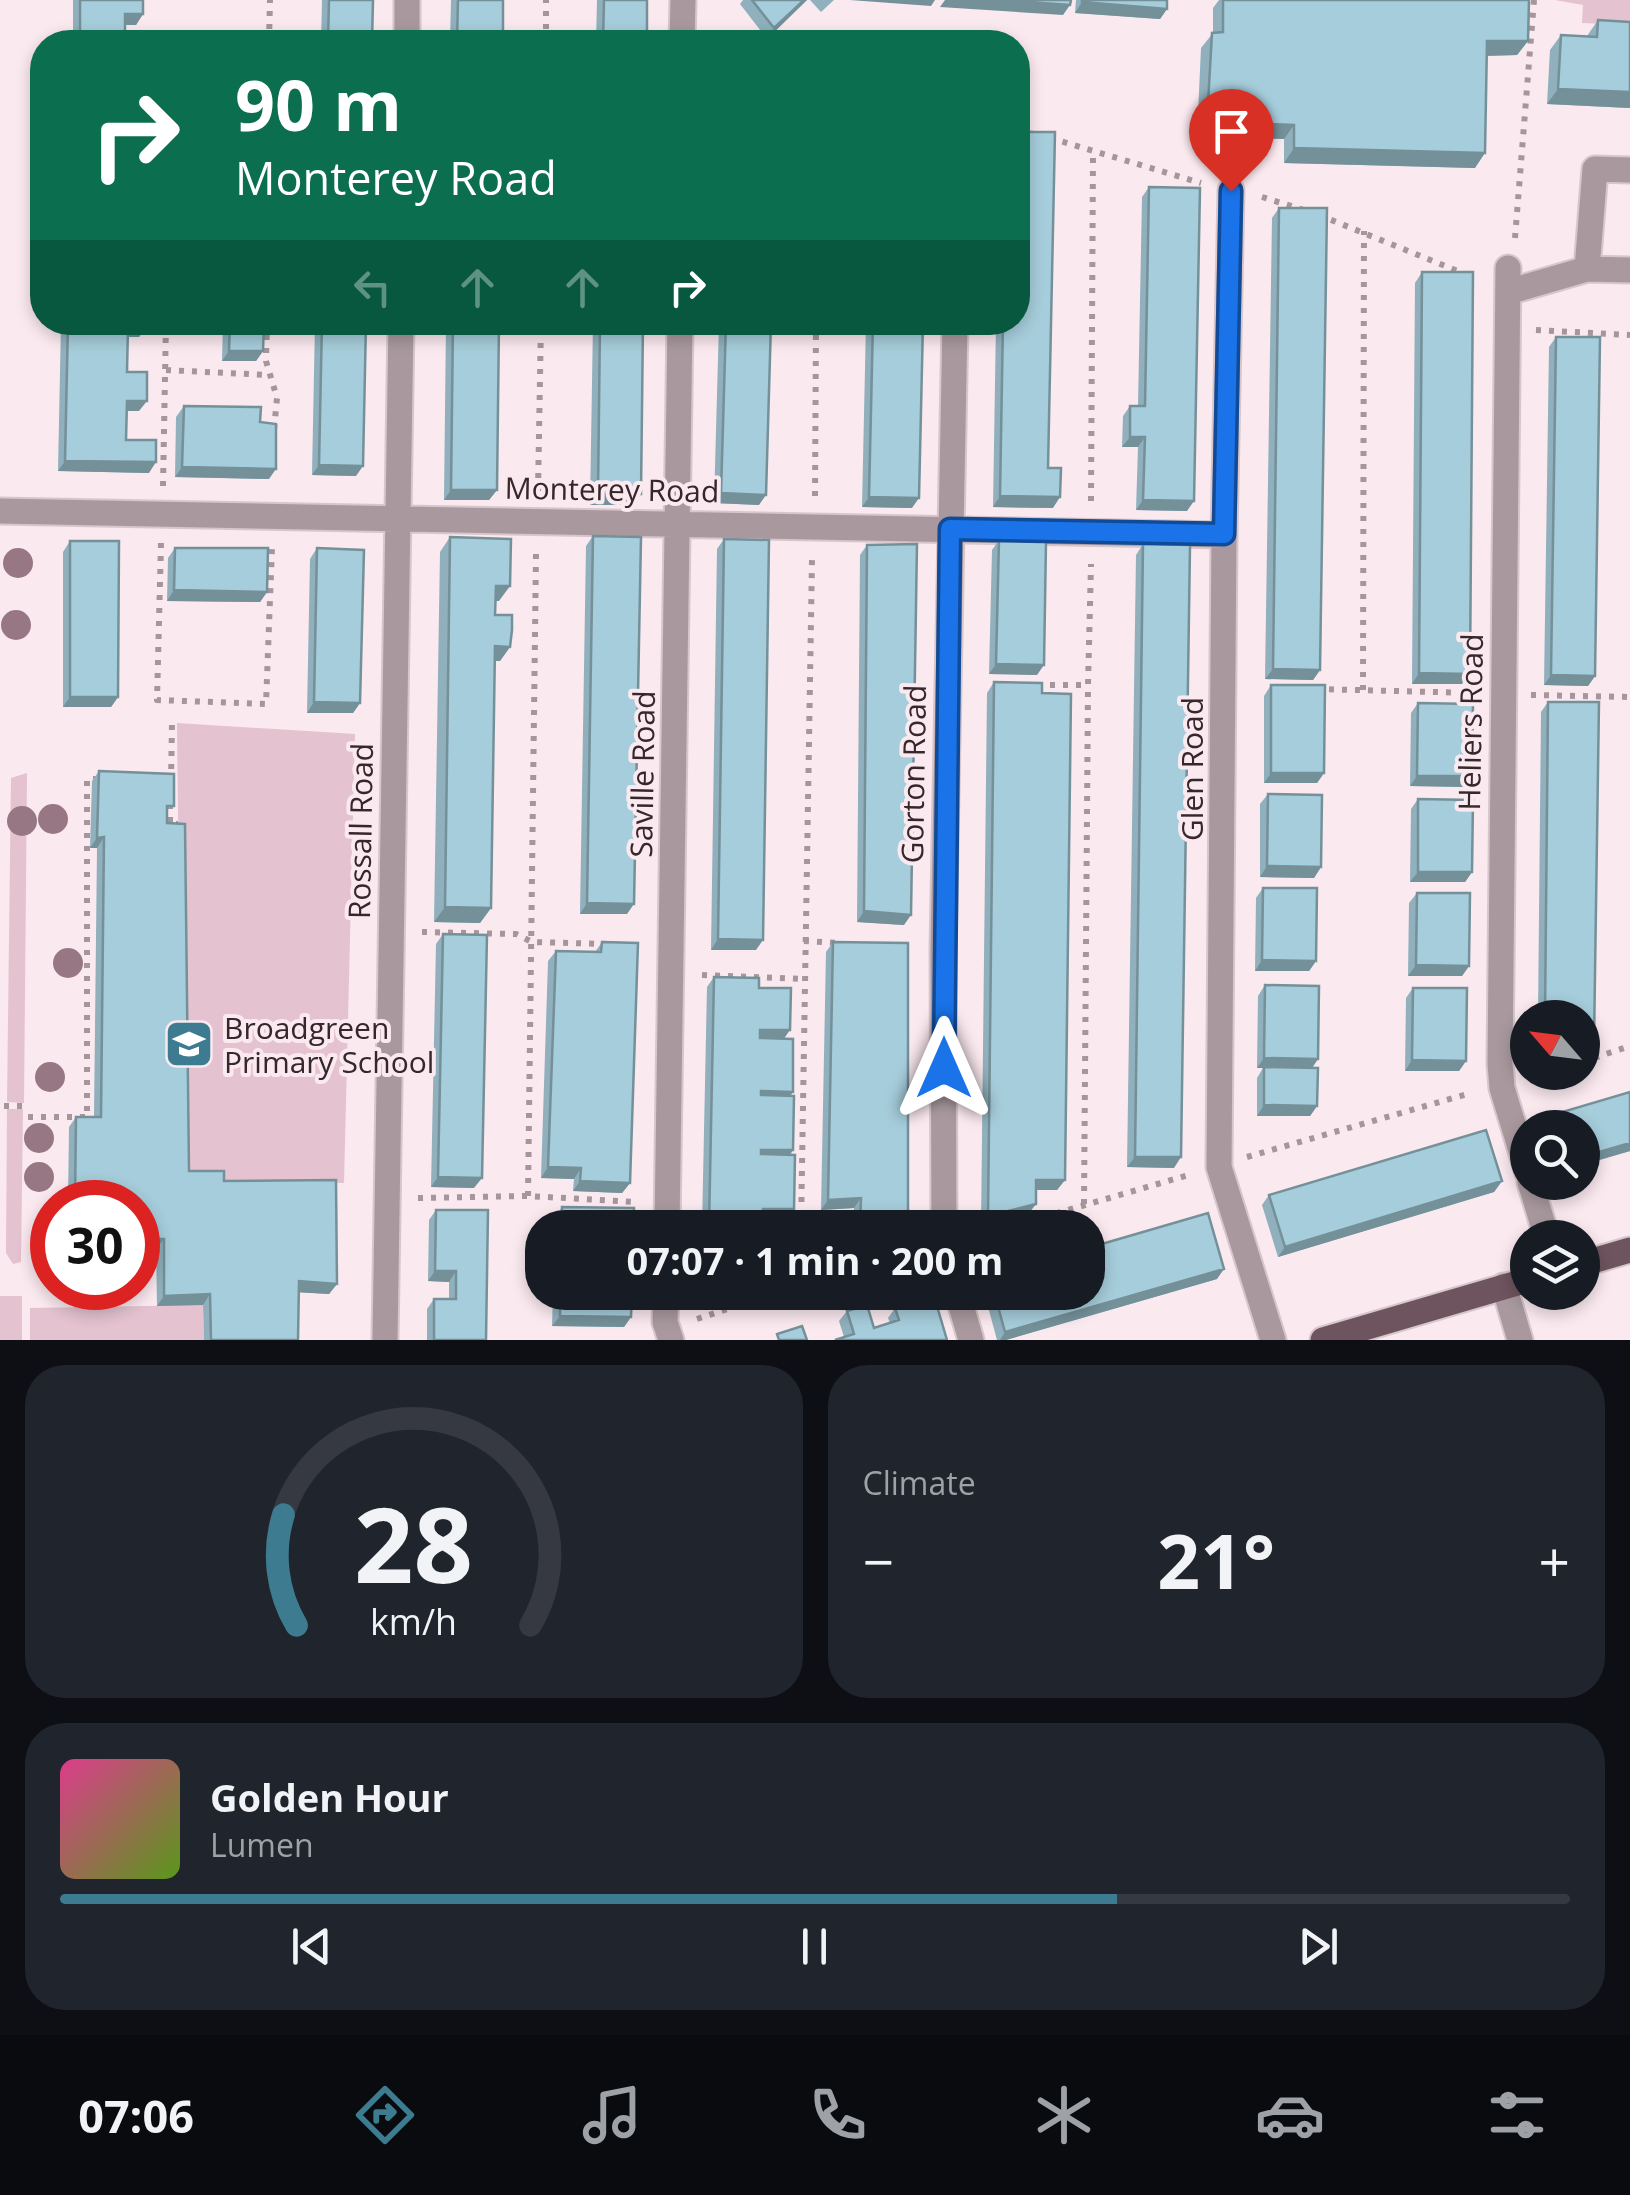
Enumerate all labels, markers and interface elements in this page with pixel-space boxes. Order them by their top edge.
text: 90 m [235,56,402,152]
icon: right [70,70,200,200]
pin [1189,89,1274,192]
icon: arrive [1204,104,1259,159]
text: Monterey Road [235,147,557,208]
icon: left [345,260,400,315]
icon: ahead [450,260,505,315]
icon: ahead [555,260,610,315]
icon: right [660,260,715,315]
street label: Monterey Road [504,467,720,511]
street label: Heliers Road [1448,633,1492,811]
street label: Gorton Road [891,684,935,864]
street label: Saville Road [620,690,664,858]
street label: Glen Road [1171,697,1212,841]
street label: Rossall Road [338,742,382,920]
north arrow [1510,1000,1600,1090]
map controls [1510,1000,1600,1310]
place label: Broadgreen Primary School [224,1007,434,1082]
position arrow [892,1016,996,1120]
school or university icon: Broadgreen Primary School [163,1018,215,1070]
button: search [1510,1110,1600,1200]
speed limit sign: 30 [30,1180,160,1310]
button: layers [1510,1220,1600,1310]
text: 07:07 · 1 min · 200 m [627,1234,1003,1286]
text: Climate [863,1461,976,1504]
text: 28 [354,1472,473,1613]
text: 21° [1157,1509,1275,1611]
text: − [863,1523,894,1598]
text: + [1539,1523,1570,1598]
text: km/h [370,1597,457,1645]
text: Golden Hour [210,1771,449,1823]
text: Lumen [210,1823,314,1866]
icon: previous [284,1919,339,1974]
icon: pause [787,1919,842,1974]
icon: next [1291,1919,1346,1974]
icon: directions [350,2080,420,2150]
icon: music [577,2080,647,2150]
icon: phone [803,2080,873,2150]
icon: climate [1029,2080,1099,2150]
icon: car [1255,2080,1325,2150]
icon: filters [1482,2080,1552,2150]
text: 07:06 [78,2085,194,2146]

